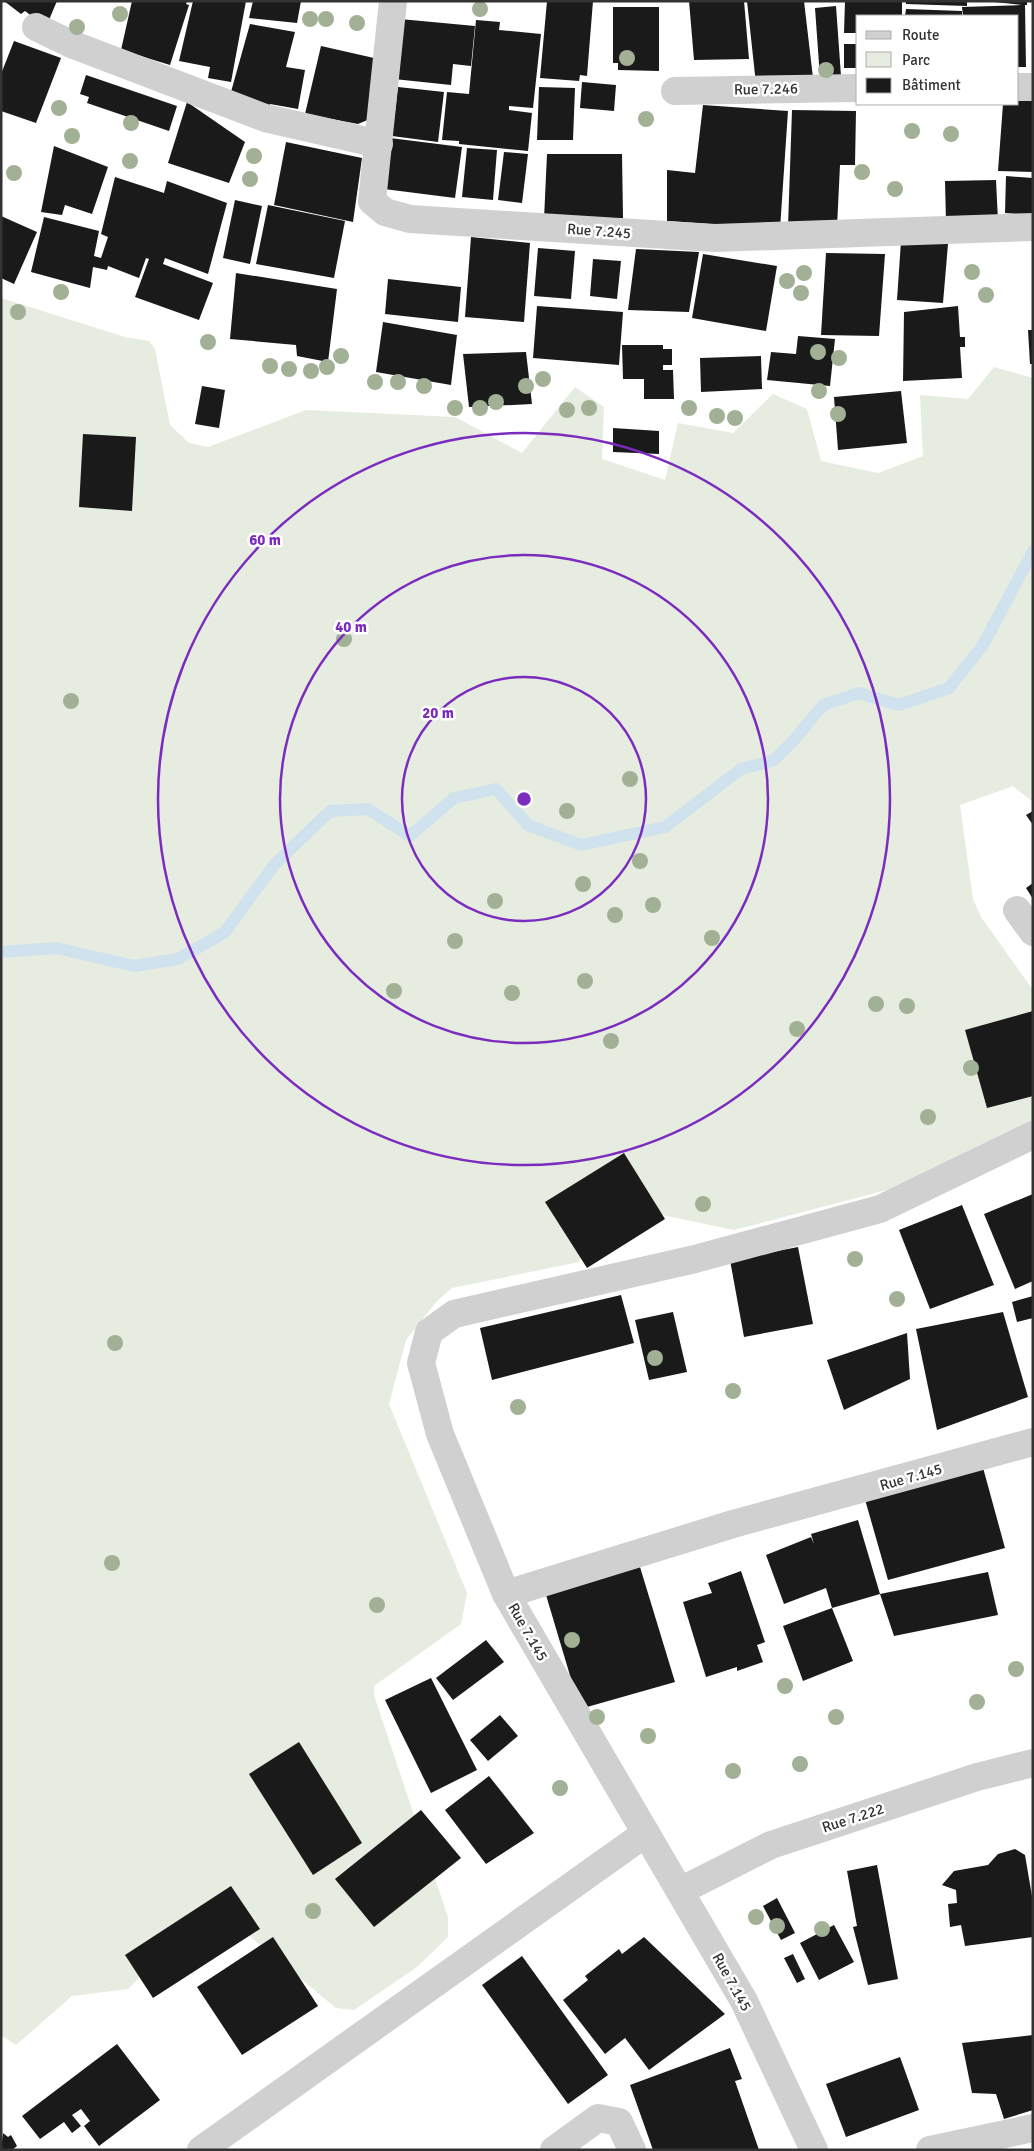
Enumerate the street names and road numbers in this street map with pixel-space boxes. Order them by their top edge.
street label: Rue 7.246 [734,79,798,99]
street label: Rue 7.245 [566,220,632,242]
street label: Rue 7.145 [878,1460,944,1494]
street label: Rue 7.145 [504,1600,552,1664]
street label: Rue 7.222 [820,1800,886,1836]
street label: Rue 7.145 [709,1950,755,2014]

